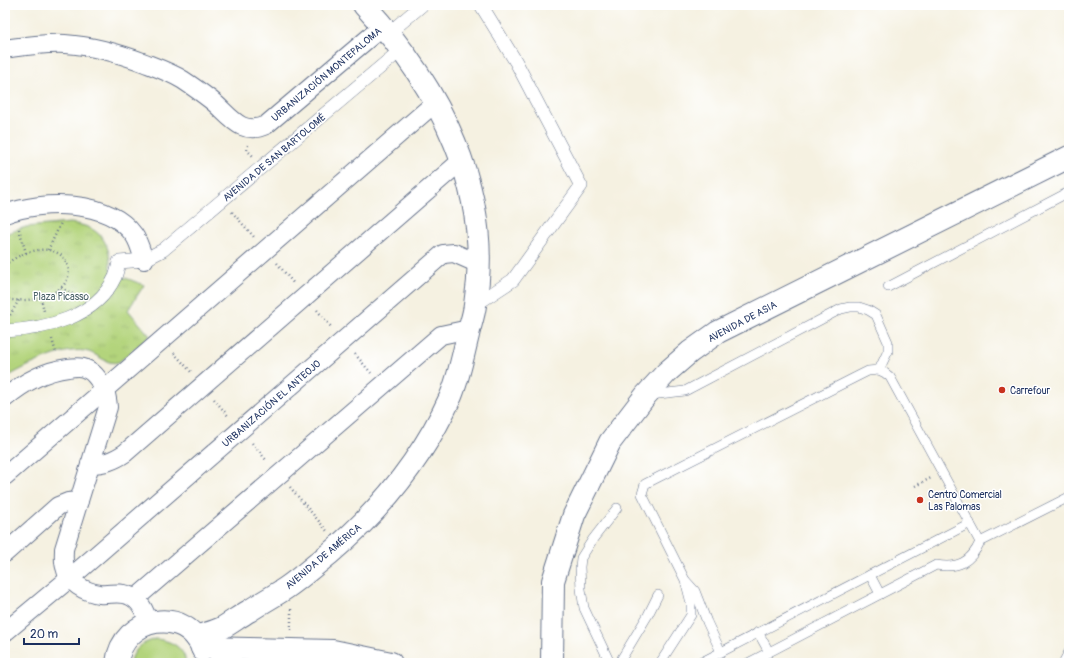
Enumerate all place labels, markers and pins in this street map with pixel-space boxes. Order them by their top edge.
marker: Carrefour [997,385,1007,395]
place label: Carrefour [1010,385,1051,397]
place label: Centro Comercial Las Palomas [928,489,1002,513]
marker: Centro Comercial Las Palomas [915,495,925,505]

